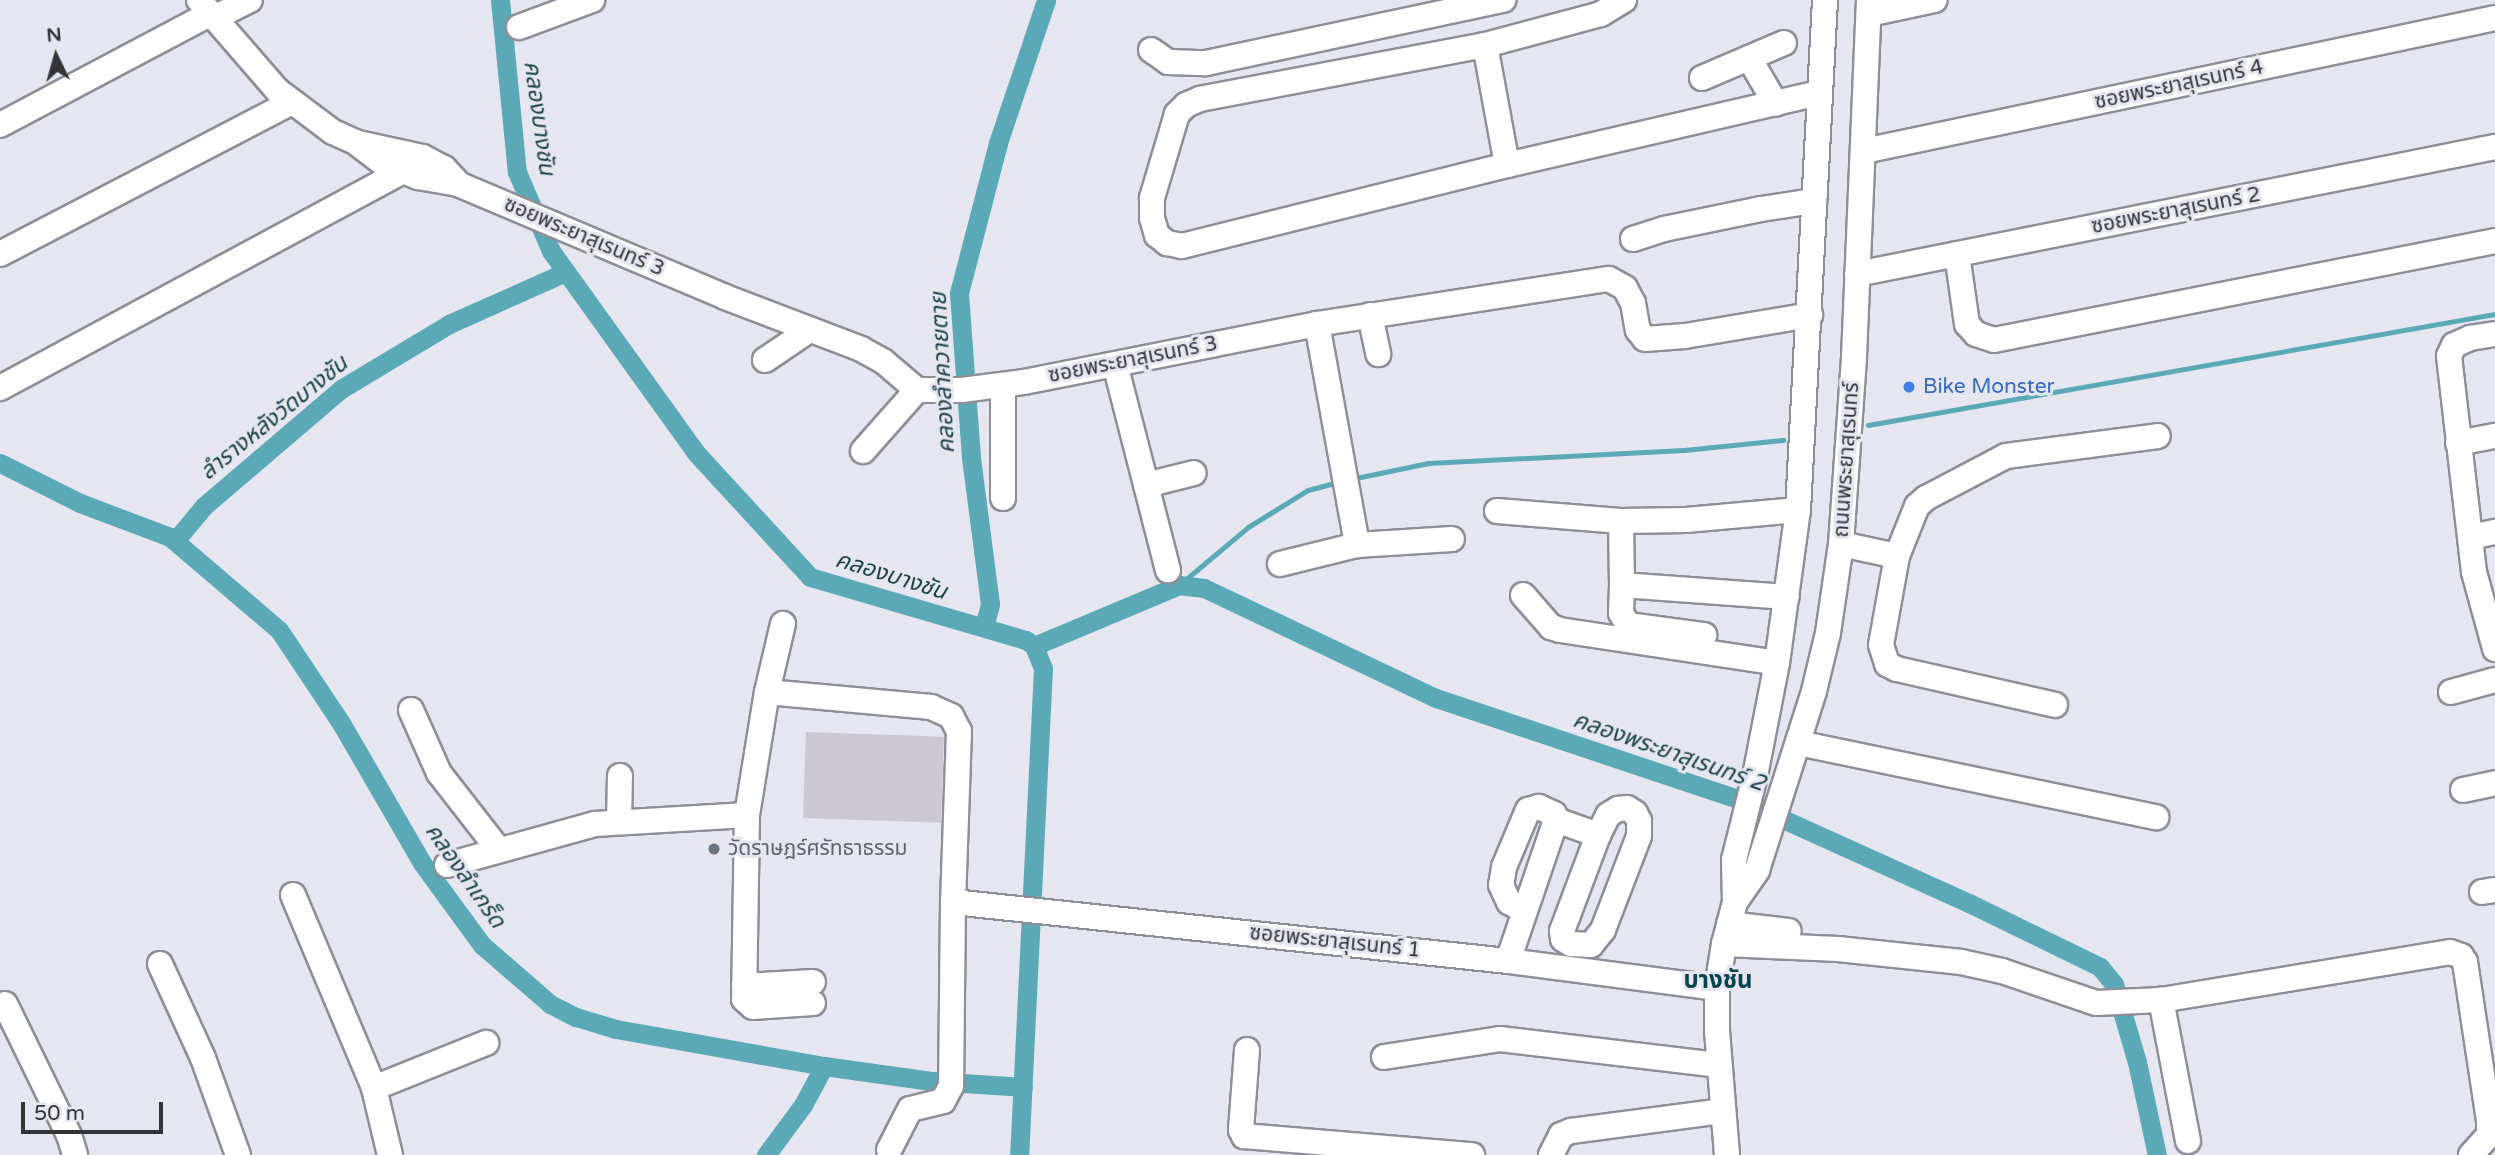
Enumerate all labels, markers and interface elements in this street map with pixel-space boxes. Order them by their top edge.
north arrow [21,21,91,91]
text: N [46,23,63,47]
street label: ซอยพระยาสุเรนทร์ 4 [2092,55,2266,115]
water label: คลองบางชัน [517,59,561,177]
street label: ซอยพระยาสุเรนทร์ 2 [2089,182,2263,240]
street label: ซอยพระยาสุเรนทร์ 3 [500,192,668,282]
water label: คลองลำควายตาย [925,292,961,454]
street label: ซอยพระยาสุเรนทร์ 3 [1046,331,1220,389]
water label: ลำรางหลังวัดบางชัน [195,350,353,486]
place label: Bike Monster [1923,374,2055,400]
marker: Bike Monster [1901,379,1917,395]
street label: ถนนพระยาสุเรนทร์ [1829,382,1865,538]
water label: คลองบางชัน [832,546,950,606]
water label: คลองพระยาสุเรนทร์ 2 [1569,706,1769,798]
water label: คลองลำเกร็ด [419,818,511,934]
place label: วัดราษฎร์ศรัทธาธรรม [728,836,907,862]
marker: วัดราษฎร์ศรัทธาธรรม [706,841,722,857]
street label: ซอยพระยาสุเรนทร์ 1 [1248,920,1422,964]
district label: บางชัน [1683,967,1753,995]
scale bar [24,1088,166,1132]
text: 50 m [34,1101,85,1126]

